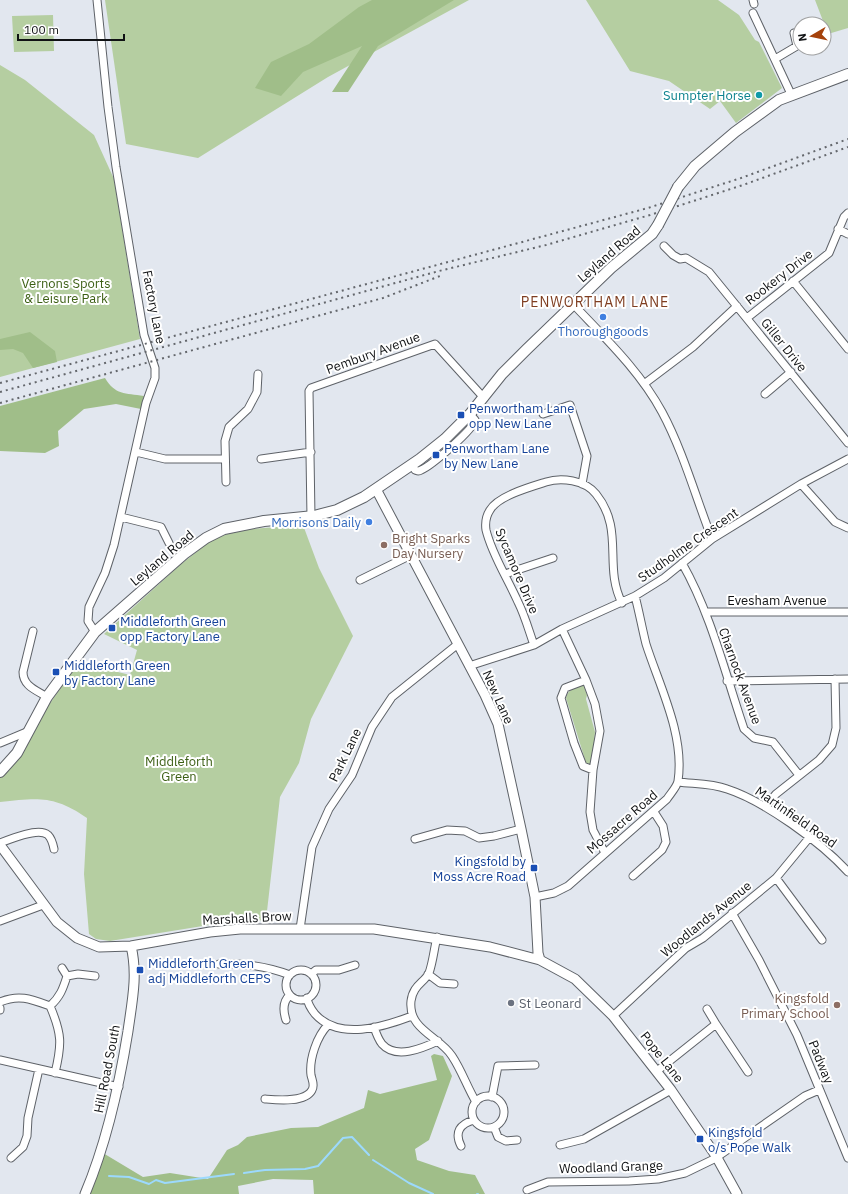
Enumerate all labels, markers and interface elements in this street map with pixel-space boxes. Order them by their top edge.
scale bar [18,16,124,42]
north arrow [792,16,832,56]
text: 100 m [24,22,59,37]
text: N [795,33,810,43]
place label: Sumpter Horse [663,87,751,104]
marker: Sumpter Horse [754,90,764,100]
street label: Leyland Road [574,222,644,286]
street label: Rookery Drive [742,245,816,309]
street label: Factory Lane [139,269,169,345]
park label: Vernons Sports & Leisure Park [22,275,110,307]
district label: PENWORTHAM LANE [521,293,669,311]
marker: Thoroughgoods [598,312,608,322]
street label: Giller Drive [757,315,811,375]
place label: Thoroughgoods [558,323,648,340]
street label: Pembury Avenue [324,328,422,378]
place label: Penwortham Lane opp New Lane [469,400,574,432]
marker: Penwortham Lane opp New Lane [456,410,466,420]
place label: Penwortham Lane by New Lane [444,440,549,472]
marker: Penwortham Lane by New Lane [431,450,441,460]
street label: Studholme Crescent [635,504,741,586]
place label: Morrisons Daily [271,514,361,531]
marker: Morrisons Daily [364,517,374,527]
street label: Leyland Road [127,526,197,590]
street label: Sycamore Drive [491,526,543,616]
place label: Bright Sparks Day Nursery [392,530,470,562]
marker: Bright Sparks Day Nursery [379,540,389,550]
street label: Evesham Avenue [727,592,827,609]
place label: Middleforth Green opp Factory Lane [120,613,226,645]
marker: Middleforth Green opp Factory Lane [107,623,117,633]
street label: Charnock Avenue [715,625,765,727]
place label: Middleforth Green by Factory Lane [64,657,170,689]
marker: Middleforth Green by Factory Lane [51,667,61,677]
street label: New Lane [479,667,517,727]
street label: Park Lane [325,726,365,784]
park label: Middleforth Green [145,753,213,785]
street label: Martinfield Road [752,782,840,852]
street label: Mossacre Road [583,786,661,858]
place label: Kingsfold by Moss Acre Road [433,853,527,885]
marker: Kingsfold by Moss Acre Road [529,863,539,873]
street label: Woodlands Avenue [657,877,755,961]
street label: Marshalls Brow [202,907,292,929]
place label: Middleforth Green adj Middleforth CEPS [148,955,271,987]
marker: Middleforth Green adj Middleforth CEPS [135,965,145,975]
place label: Kingsfold Primary School [741,990,829,1022]
place label: St Leonard [519,995,582,1012]
marker: St Leonard [506,998,516,1008]
marker: Kingsfold Primary School [832,1000,842,1010]
street label: Hill Road South [90,1023,124,1115]
street label: Pope Lane [637,1028,687,1086]
street label: Padway [805,1038,838,1087]
place label: Kingsfold o/s Pope Walk [708,1124,791,1156]
marker: Kingsfold o/s Pope Walk [695,1134,705,1144]
street label: Woodland Grange [559,1157,663,1177]

